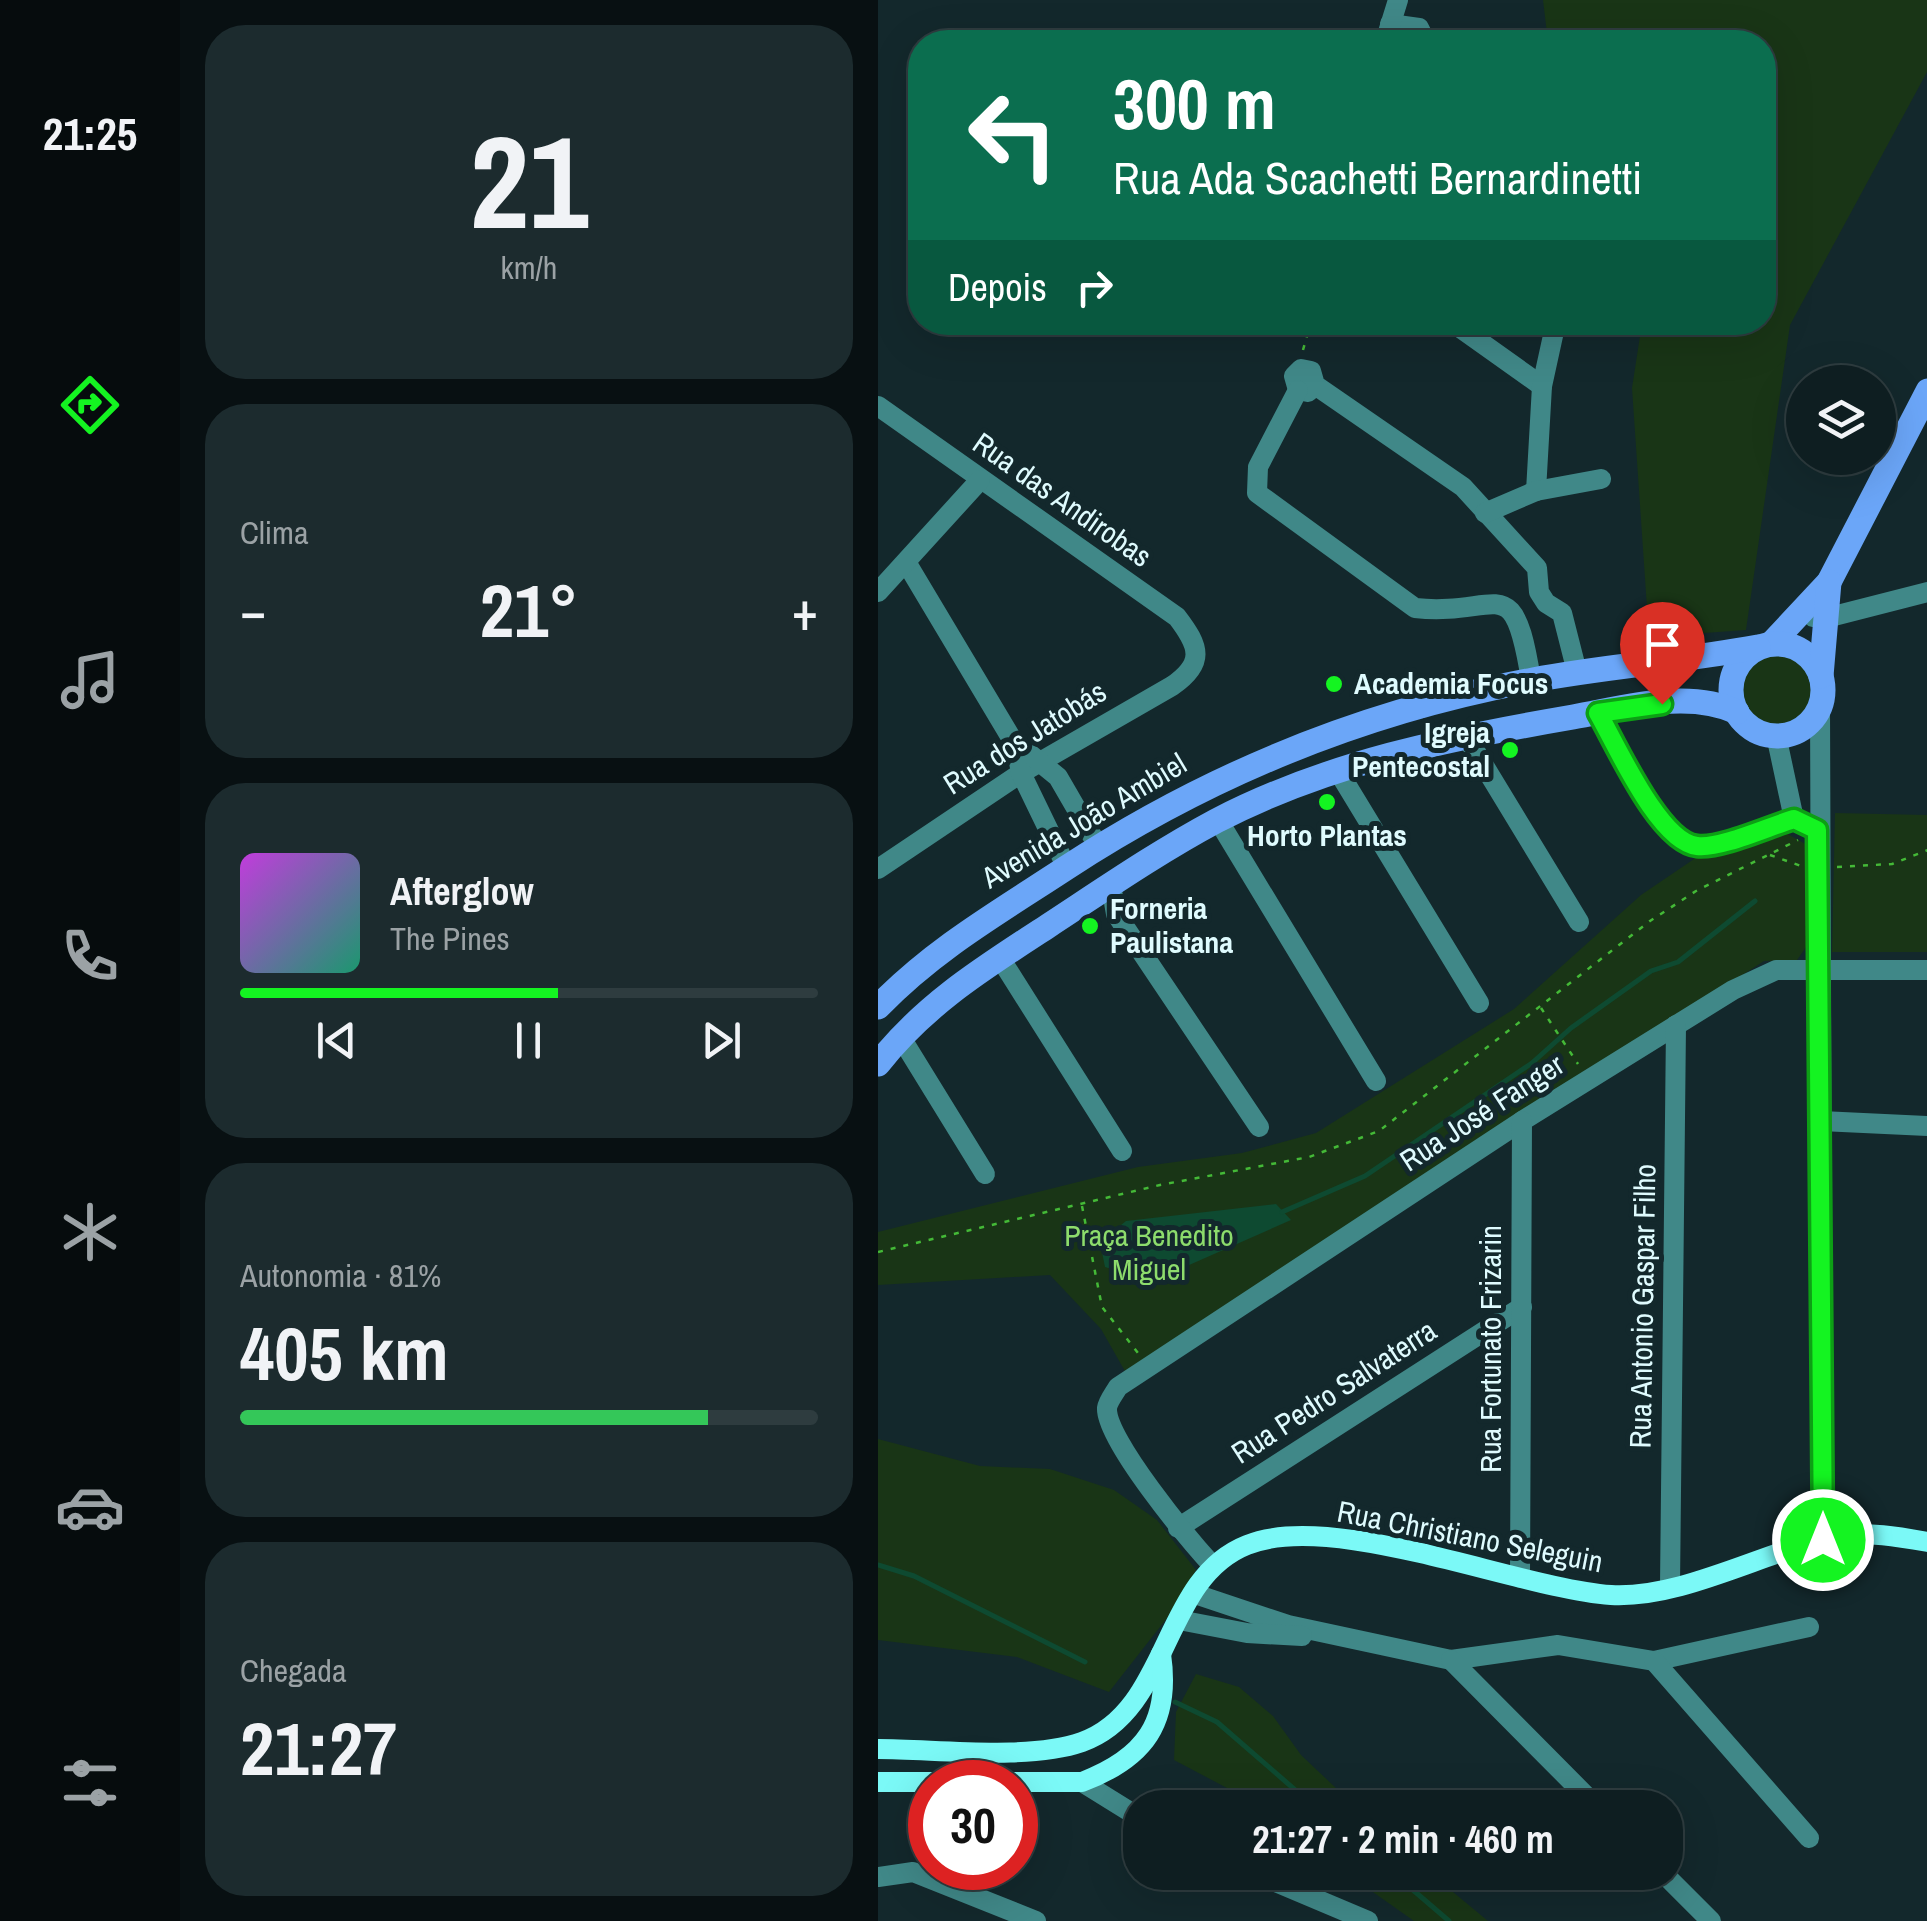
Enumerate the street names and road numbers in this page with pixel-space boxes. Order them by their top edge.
street label: Rua das Andirobas [965,423,1160,576]
street label: Rua dos Jatobás [936,671,1113,803]
street label: Avenida João Ambiel [973,743,1193,898]
street label: Rua José Fanger [1392,1044,1572,1180]
street label: Rua Antonio Gaspar Filho [1620,1163,1664,1449]
street label: Rua Fortunato Frizarin [1470,1225,1510,1473]
street label: Rua Pedro Salvaterra [1223,1310,1444,1472]
street label: Rua Christiano Seleguin [1334,1491,1606,1581]

